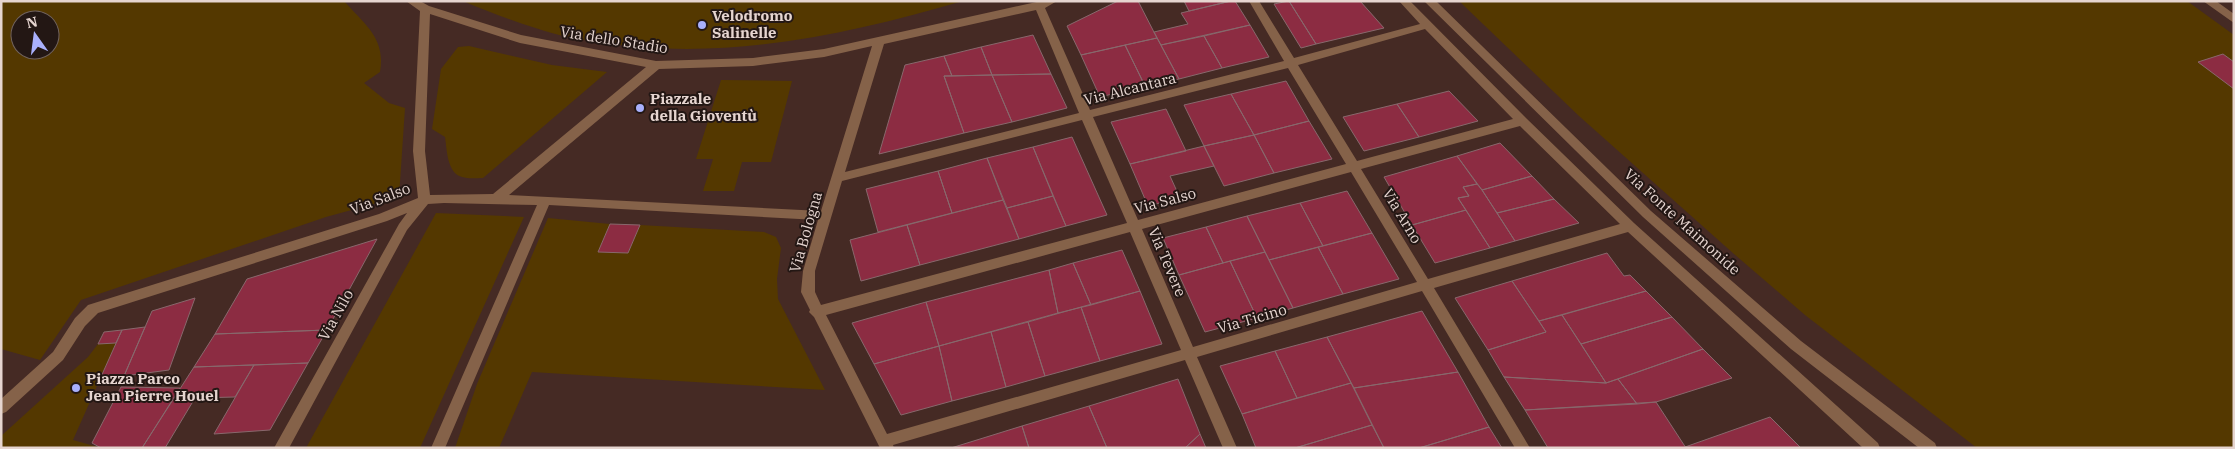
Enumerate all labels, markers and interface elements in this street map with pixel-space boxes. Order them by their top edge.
place label: Velodromo Salinelle [712,6,793,42]
north arrow [10,10,60,60]
text: N [24,12,39,32]
marker: Velodromo Salinelle [696,19,708,31]
street label: Via dello Stadio [559,22,669,57]
street label: Via Alcantara [1082,68,1178,109]
place label: Piazzale della Gioventù [650,89,757,125]
marker: Piazzale della Gioventù [634,102,646,114]
street label: Via Fonte Maimonide [1620,164,1744,279]
street label: Via Salso [347,178,413,219]
street label: Via Salso [1132,183,1198,218]
street label: Via Arno [1379,185,1426,247]
street label: Via Bologna [785,189,826,275]
street label: Via Tevere [1144,224,1191,299]
street label: Via Nilo [314,286,357,344]
street label: Via Ticino [1215,300,1289,337]
place label: Piazza Parco Jean Pierre Houel [86,369,219,405]
marker: Piazza Parco Jean Pierre Houel [70,382,82,394]

